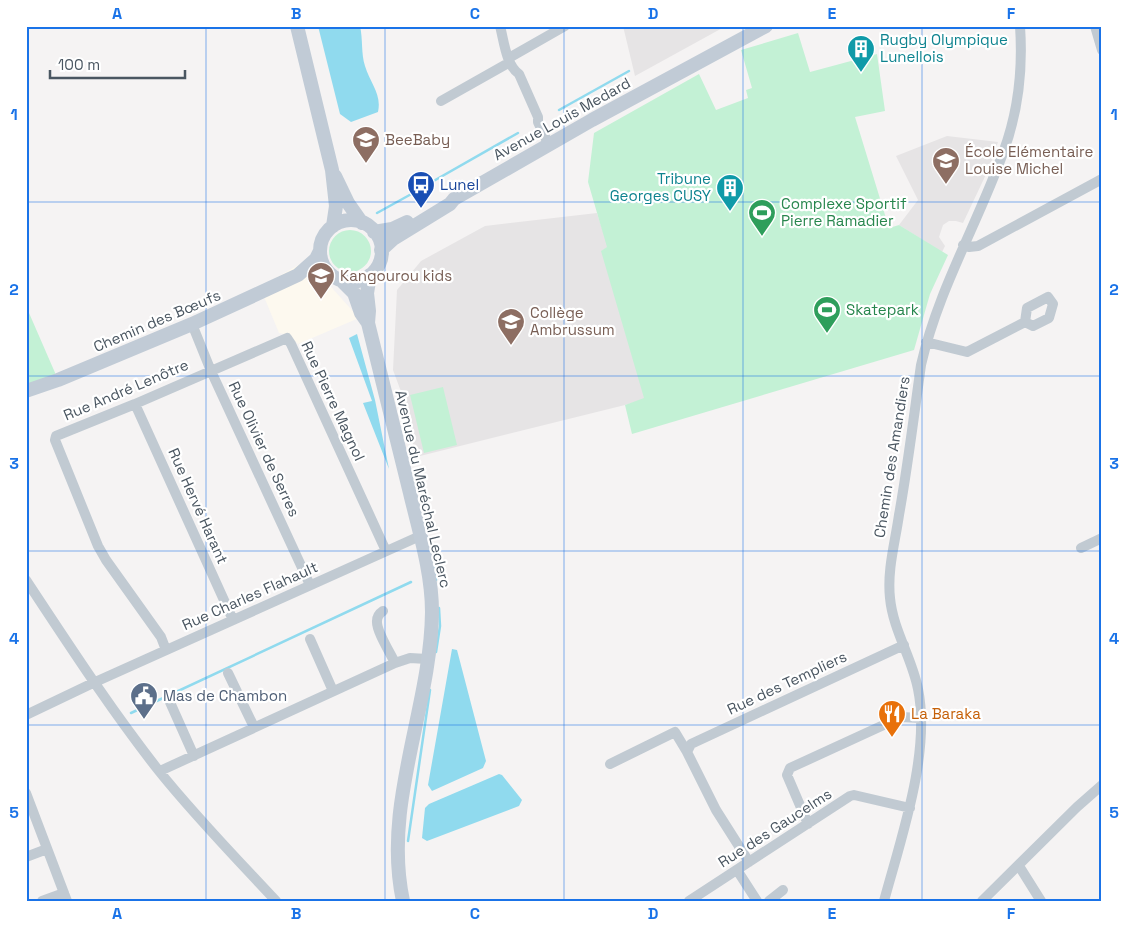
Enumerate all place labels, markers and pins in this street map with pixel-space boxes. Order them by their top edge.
place label: Rugby Olympique Lunellois [880,30,1008,66]
building icon: Rugby Olympique Lunellois [846,34,876,73]
school or university icon: BeeBaby [351,125,381,164]
place label: BeeBaby [385,130,450,149]
place label: École Elémentaire Louise Michel [965,142,1093,178]
school or university icon: École Elémentaire Louise Michel [931,146,961,185]
place label: Tribune Georges CUSY [610,169,711,205]
bus stop icon: Lunel [406,170,436,209]
building icon: Tribune Georges CUSY [715,173,745,212]
place label: Lunel [440,175,479,194]
place label: Complexe Sportif Pierre Ramadier [781,194,907,230]
sports icon: Complexe Sportif Pierre Ramadier [747,198,777,237]
school or university icon: Kangourou kids [306,261,336,300]
place label: Kangourou kids [340,266,452,285]
sports icon: Skatepark [812,295,842,334]
place label: Skatepark [846,300,919,319]
place label: Collège Ambrussum [530,303,615,339]
school or university icon: Collège Ambrussum [496,307,526,346]
public building icon: Mas de Chambon [129,681,159,720]
place label: Mas de Chambon [163,686,287,705]
restaurant icon: La Baraka [877,699,907,738]
place label: La Baraka [911,704,981,723]

